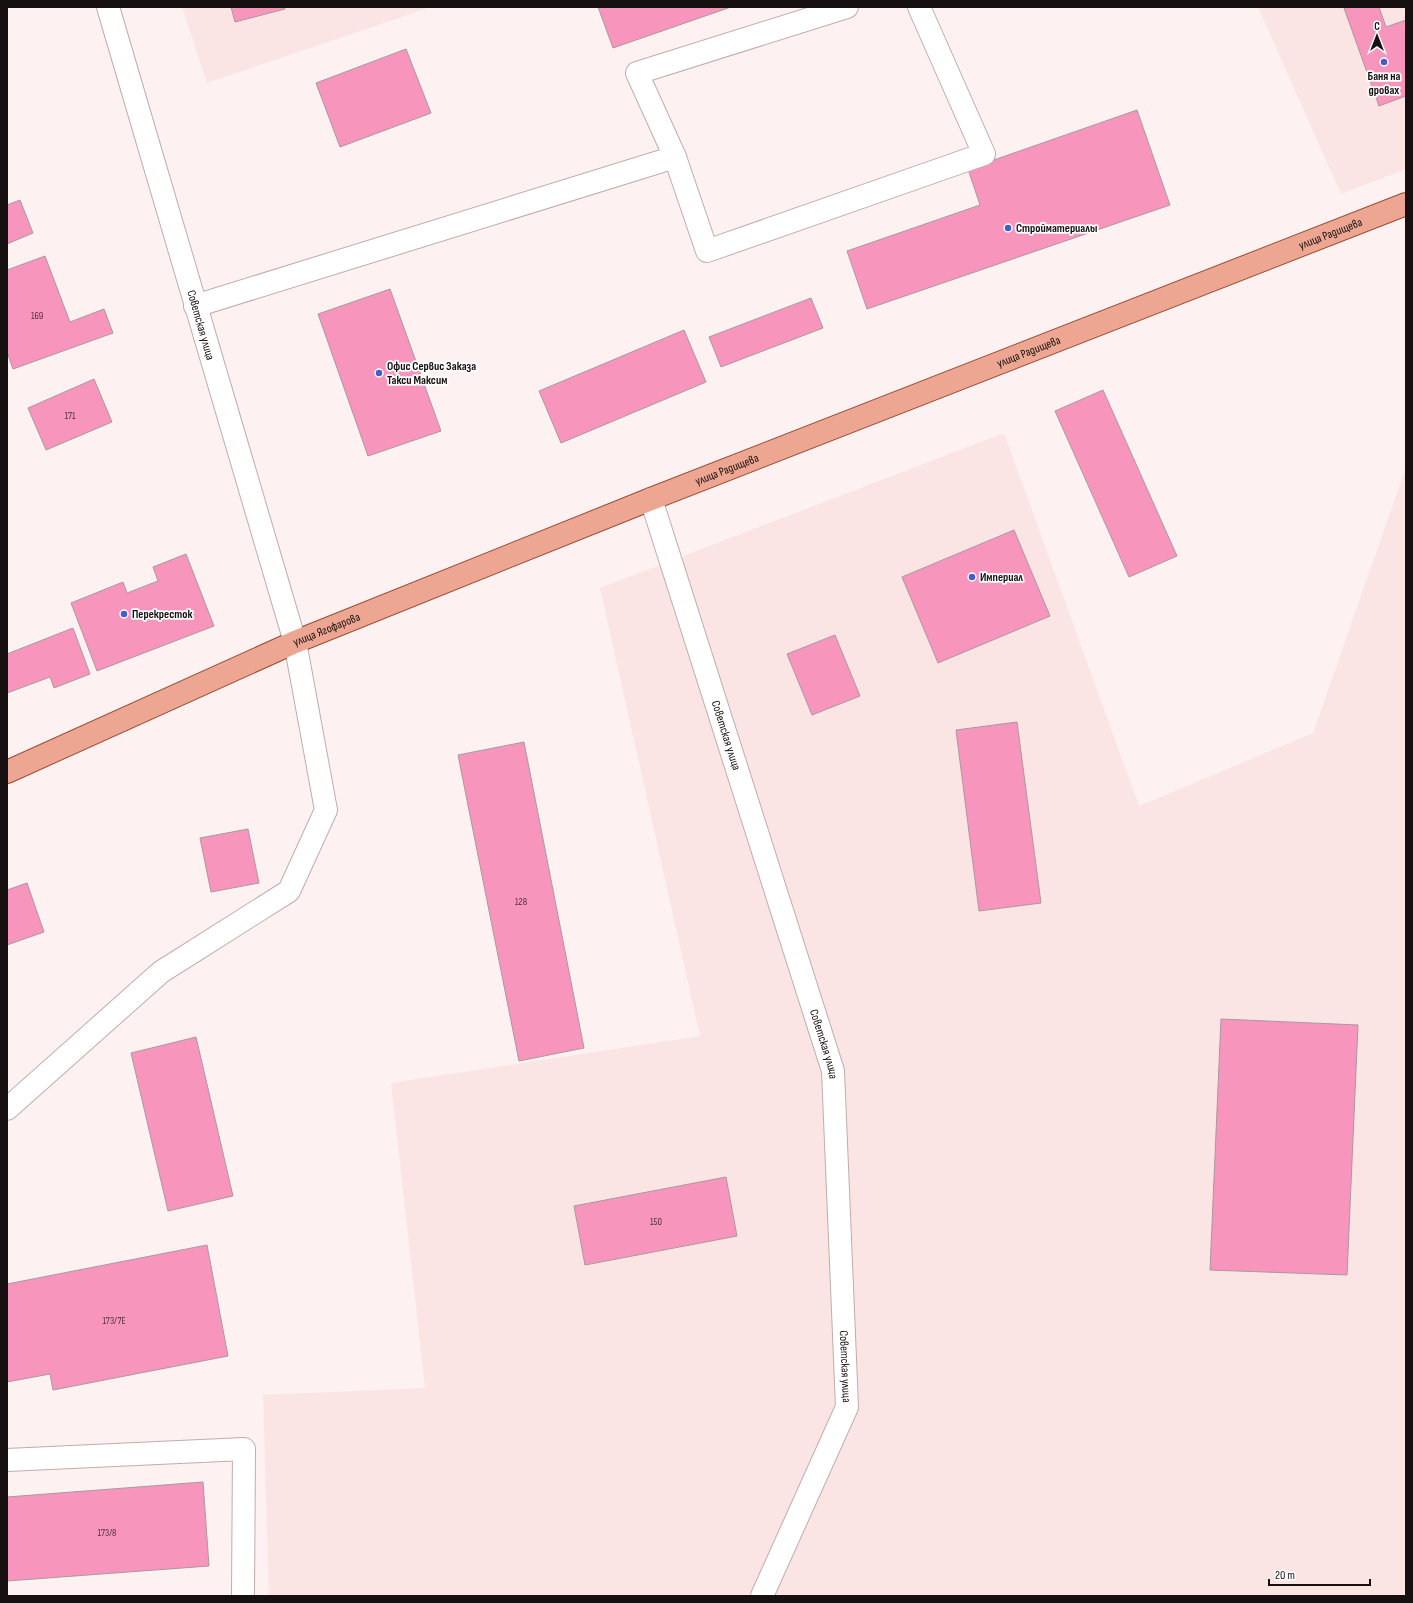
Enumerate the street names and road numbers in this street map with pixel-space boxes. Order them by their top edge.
street label: улица Радищева [1297,215,1365,253]
street label: Советская улица [183,288,218,362]
street label: улица Радищева [995,333,1063,371]
street label: улица Радищева [693,451,761,489]
street label: улица Ягофарова [291,609,363,650]
street label: Советская улица [708,699,744,773]
street label: Советская улица [806,1008,840,1080]
street label: Советская улица [836,1330,854,1403]

